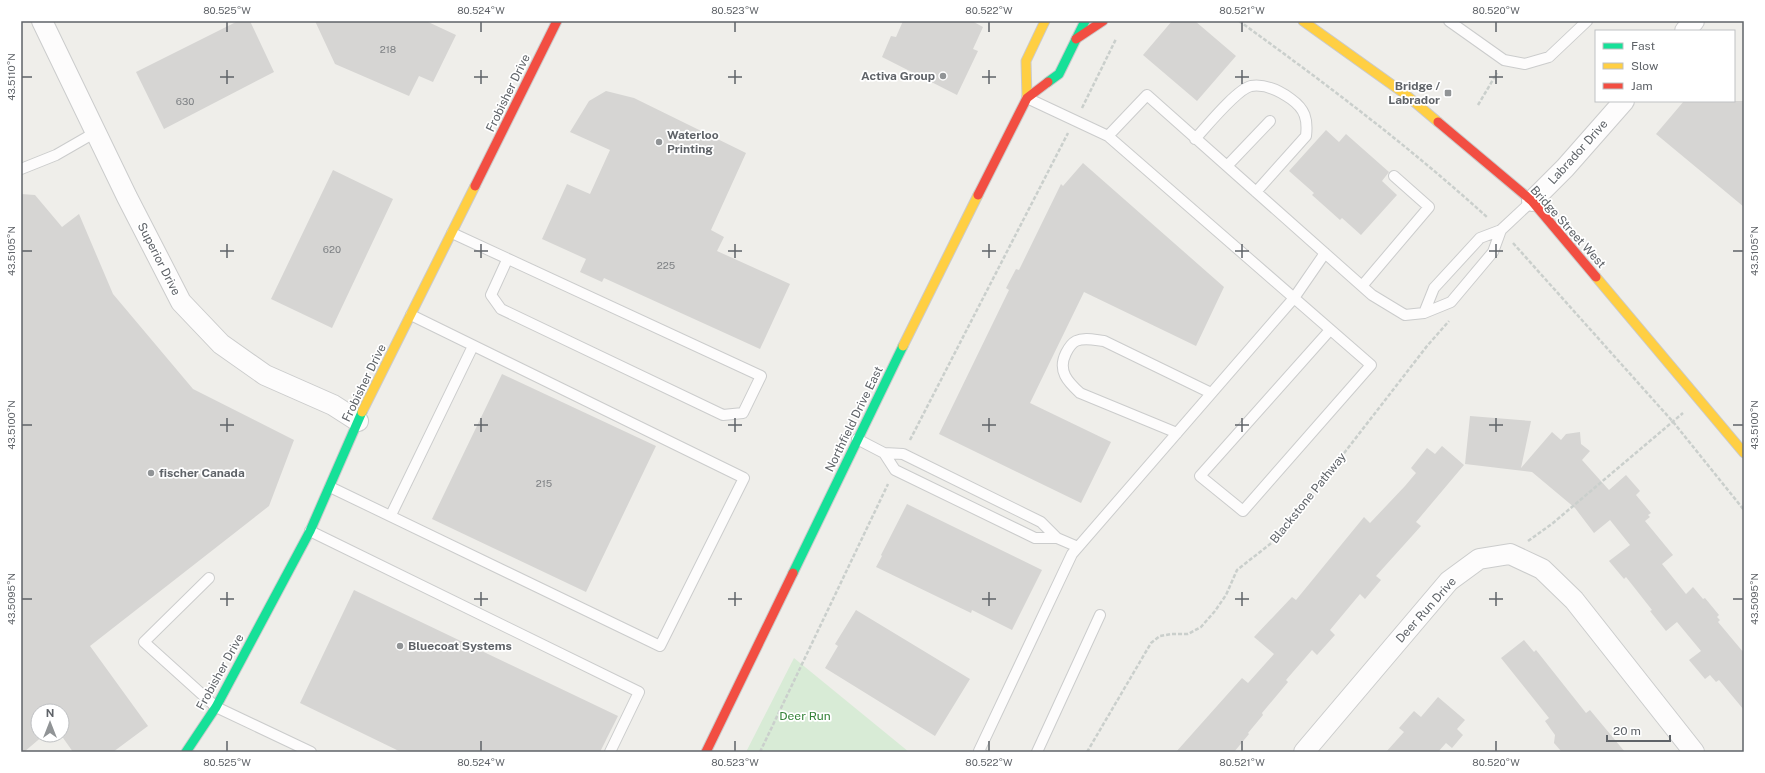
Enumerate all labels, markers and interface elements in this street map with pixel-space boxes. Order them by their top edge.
text: 80.525°W [203,4,251,16]
text: 80.524°W [457,4,505,16]
text: 80.523°W [711,4,759,16]
text: 80.522°W [965,4,1013,16]
text: 80.521°W [1219,4,1265,16]
text: 80.520°W [1472,4,1520,16]
legend [1595,30,1735,102]
text: Fast [1631,39,1656,53]
house number: 218 [380,43,396,55]
street label: Frobisher Drive [483,52,533,134]
text: 43.5110°N [5,53,17,101]
text: Slow [1631,59,1659,73]
place label: Activa Group [861,69,935,83]
marker: Activa Group [938,71,948,81]
place label: Bridge / Labrador [1388,79,1440,107]
text: Jam [1631,79,1653,93]
marker: Bridge / Labrador [1443,88,1453,98]
house number: 630 [176,95,194,107]
street label: Labrador Drive [1545,117,1611,187]
place label: Waterloo Printing [667,128,719,156]
marker: Waterloo Printing [654,137,664,147]
street label: Bridge Street West [1527,183,1609,271]
street label: Superior Drive [135,220,183,298]
text: 43.5105°N [5,226,17,276]
text: 43.5105°N [1748,226,1760,276]
house number: 620 [323,243,341,255]
house number: 225 [657,259,675,271]
street label: Frobisher Drive [339,342,389,424]
street label: Northfield Drive East [822,364,886,474]
text: 43.5100°N [5,400,17,450]
text: 43.5100°N [1748,400,1760,450]
street label: Blackstone Pathway [1267,449,1349,546]
place label: fischer Canada [159,466,245,480]
marker: fischer Canada [146,468,156,478]
house number: 215 [536,477,552,489]
text: 43.5095°N [5,573,17,625]
text: 43.5095°N [1748,573,1760,625]
street label: Deer Run Drive [1393,574,1459,646]
street label: Frobisher Drive [193,631,247,712]
place label: Bluecoat Systems [408,639,512,653]
marker: Bluecoat Systems [395,641,405,651]
north arrow [30,703,70,743]
text: N [46,707,54,719]
park label: Deer Run [779,709,831,723]
scale bar [1607,717,1670,743]
text: 20 m [1613,724,1641,738]
text: 80.525°W [203,756,251,768]
text: 80.524°W [457,756,505,768]
text: 80.523°W [711,756,759,768]
text: 80.522°W [965,756,1013,768]
text: 80.521°W [1219,756,1265,768]
text: 80.520°W [1472,756,1520,768]

